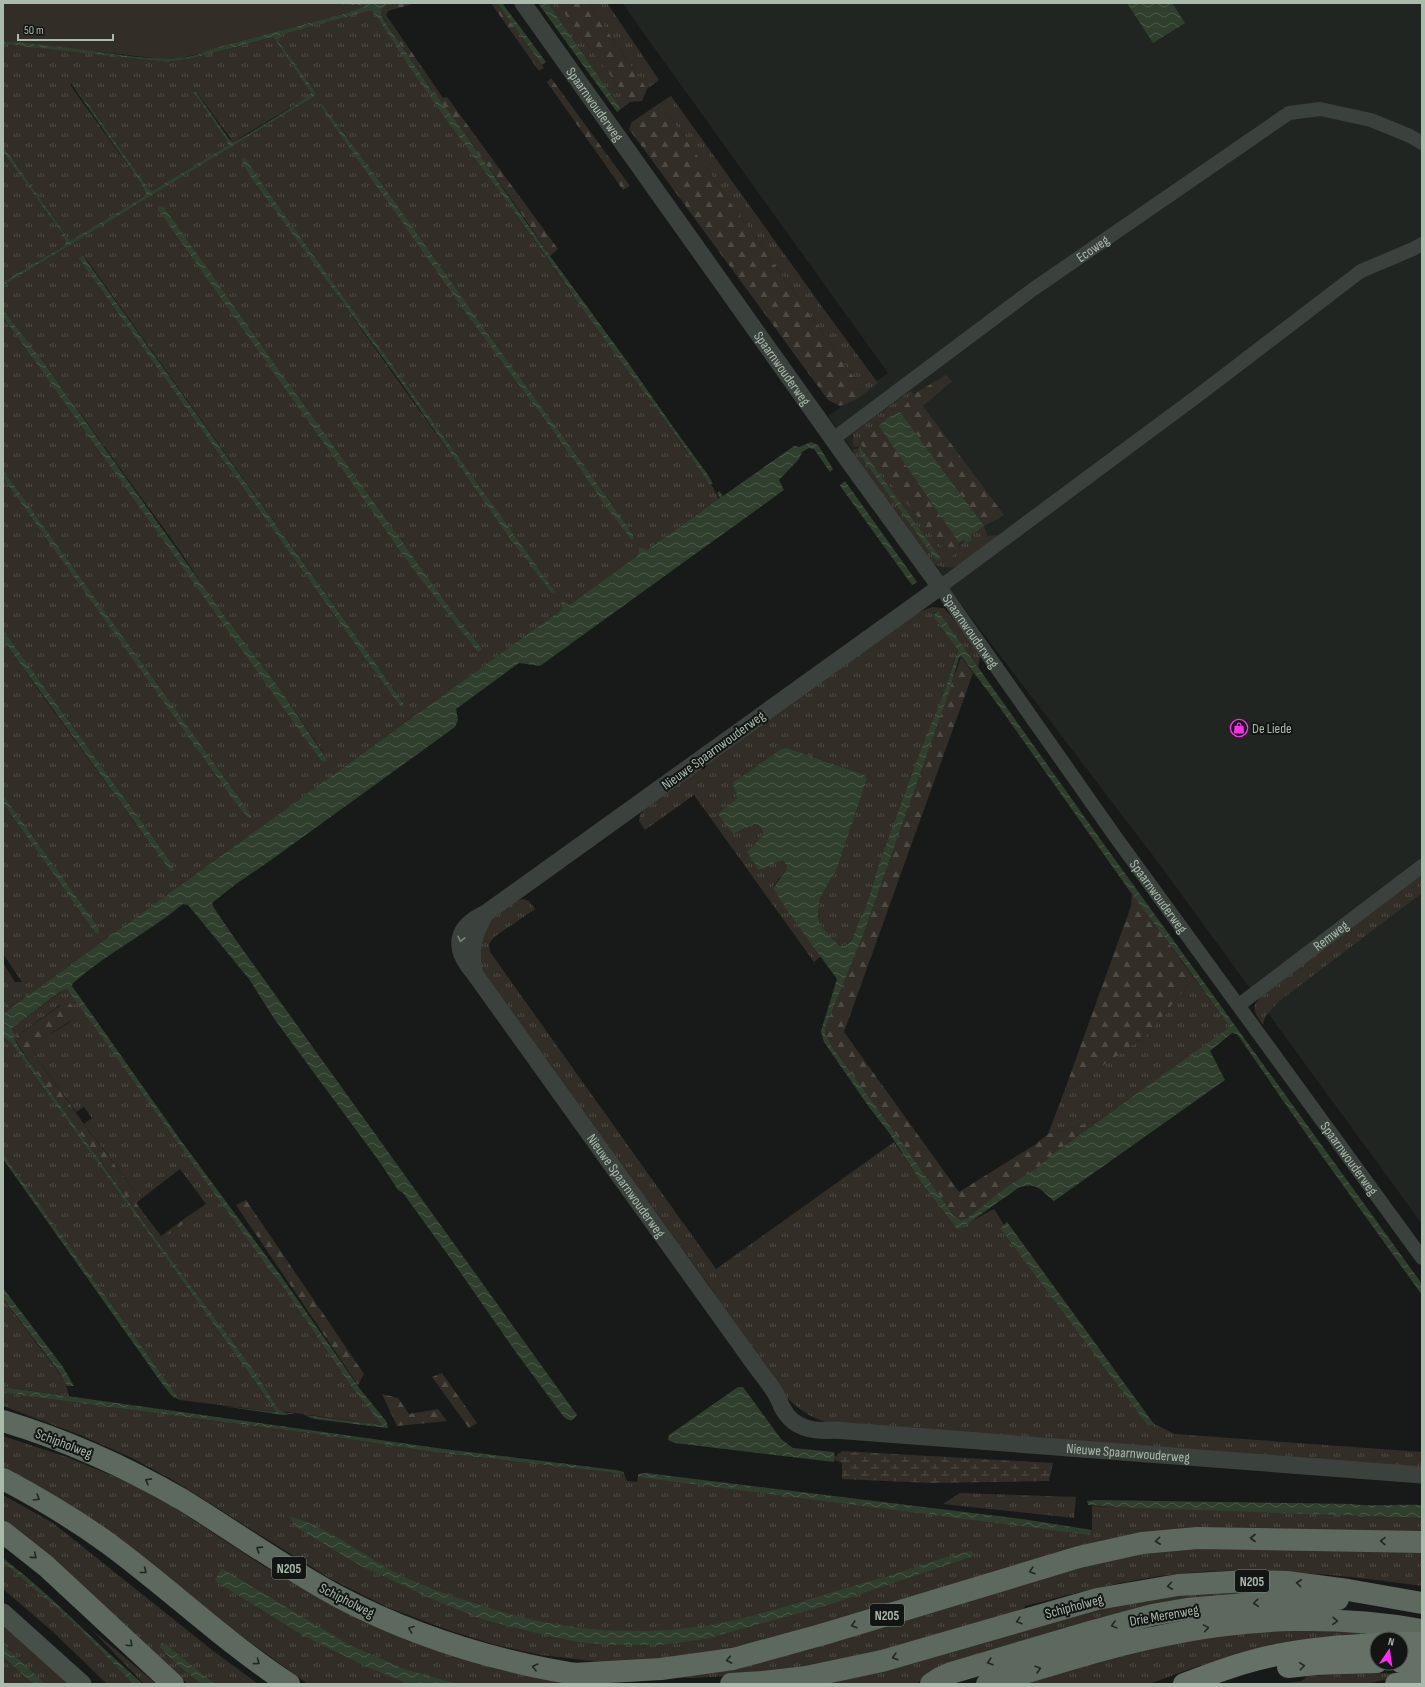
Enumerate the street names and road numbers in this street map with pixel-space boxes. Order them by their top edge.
street label: Spaarnwouderweg [562,64,627,145]
street label: Ecoweg [1073,231,1113,266]
street label: Spaarnwouderweg [750,328,814,409]
street label: Spaarnwouderweg [939,591,1003,672]
street label: Nieuwe Spaarnwouderweg [658,707,769,794]
street label: Spaarnwouderweg [1126,856,1191,937]
street label: Remweg [1310,917,1352,955]
street label: Spaarnwouderweg [1317,1118,1382,1199]
street label: Nieuwe Spaarnwouderweg [583,1131,669,1241]
street label: Schipholweg [33,1425,95,1462]
street label: Nieuwe Spaarnwouderweg [1066,1440,1191,1466]
road number: N205 [272,1557,306,1579]
road number: N205 [1235,1570,1269,1592]
street label: Schipholweg [316,1579,377,1622]
street label: Schipholweg [1043,1590,1105,1622]
street label: Drie Merenweg [1128,1601,1200,1630]
road number: N205 [870,1604,904,1626]

